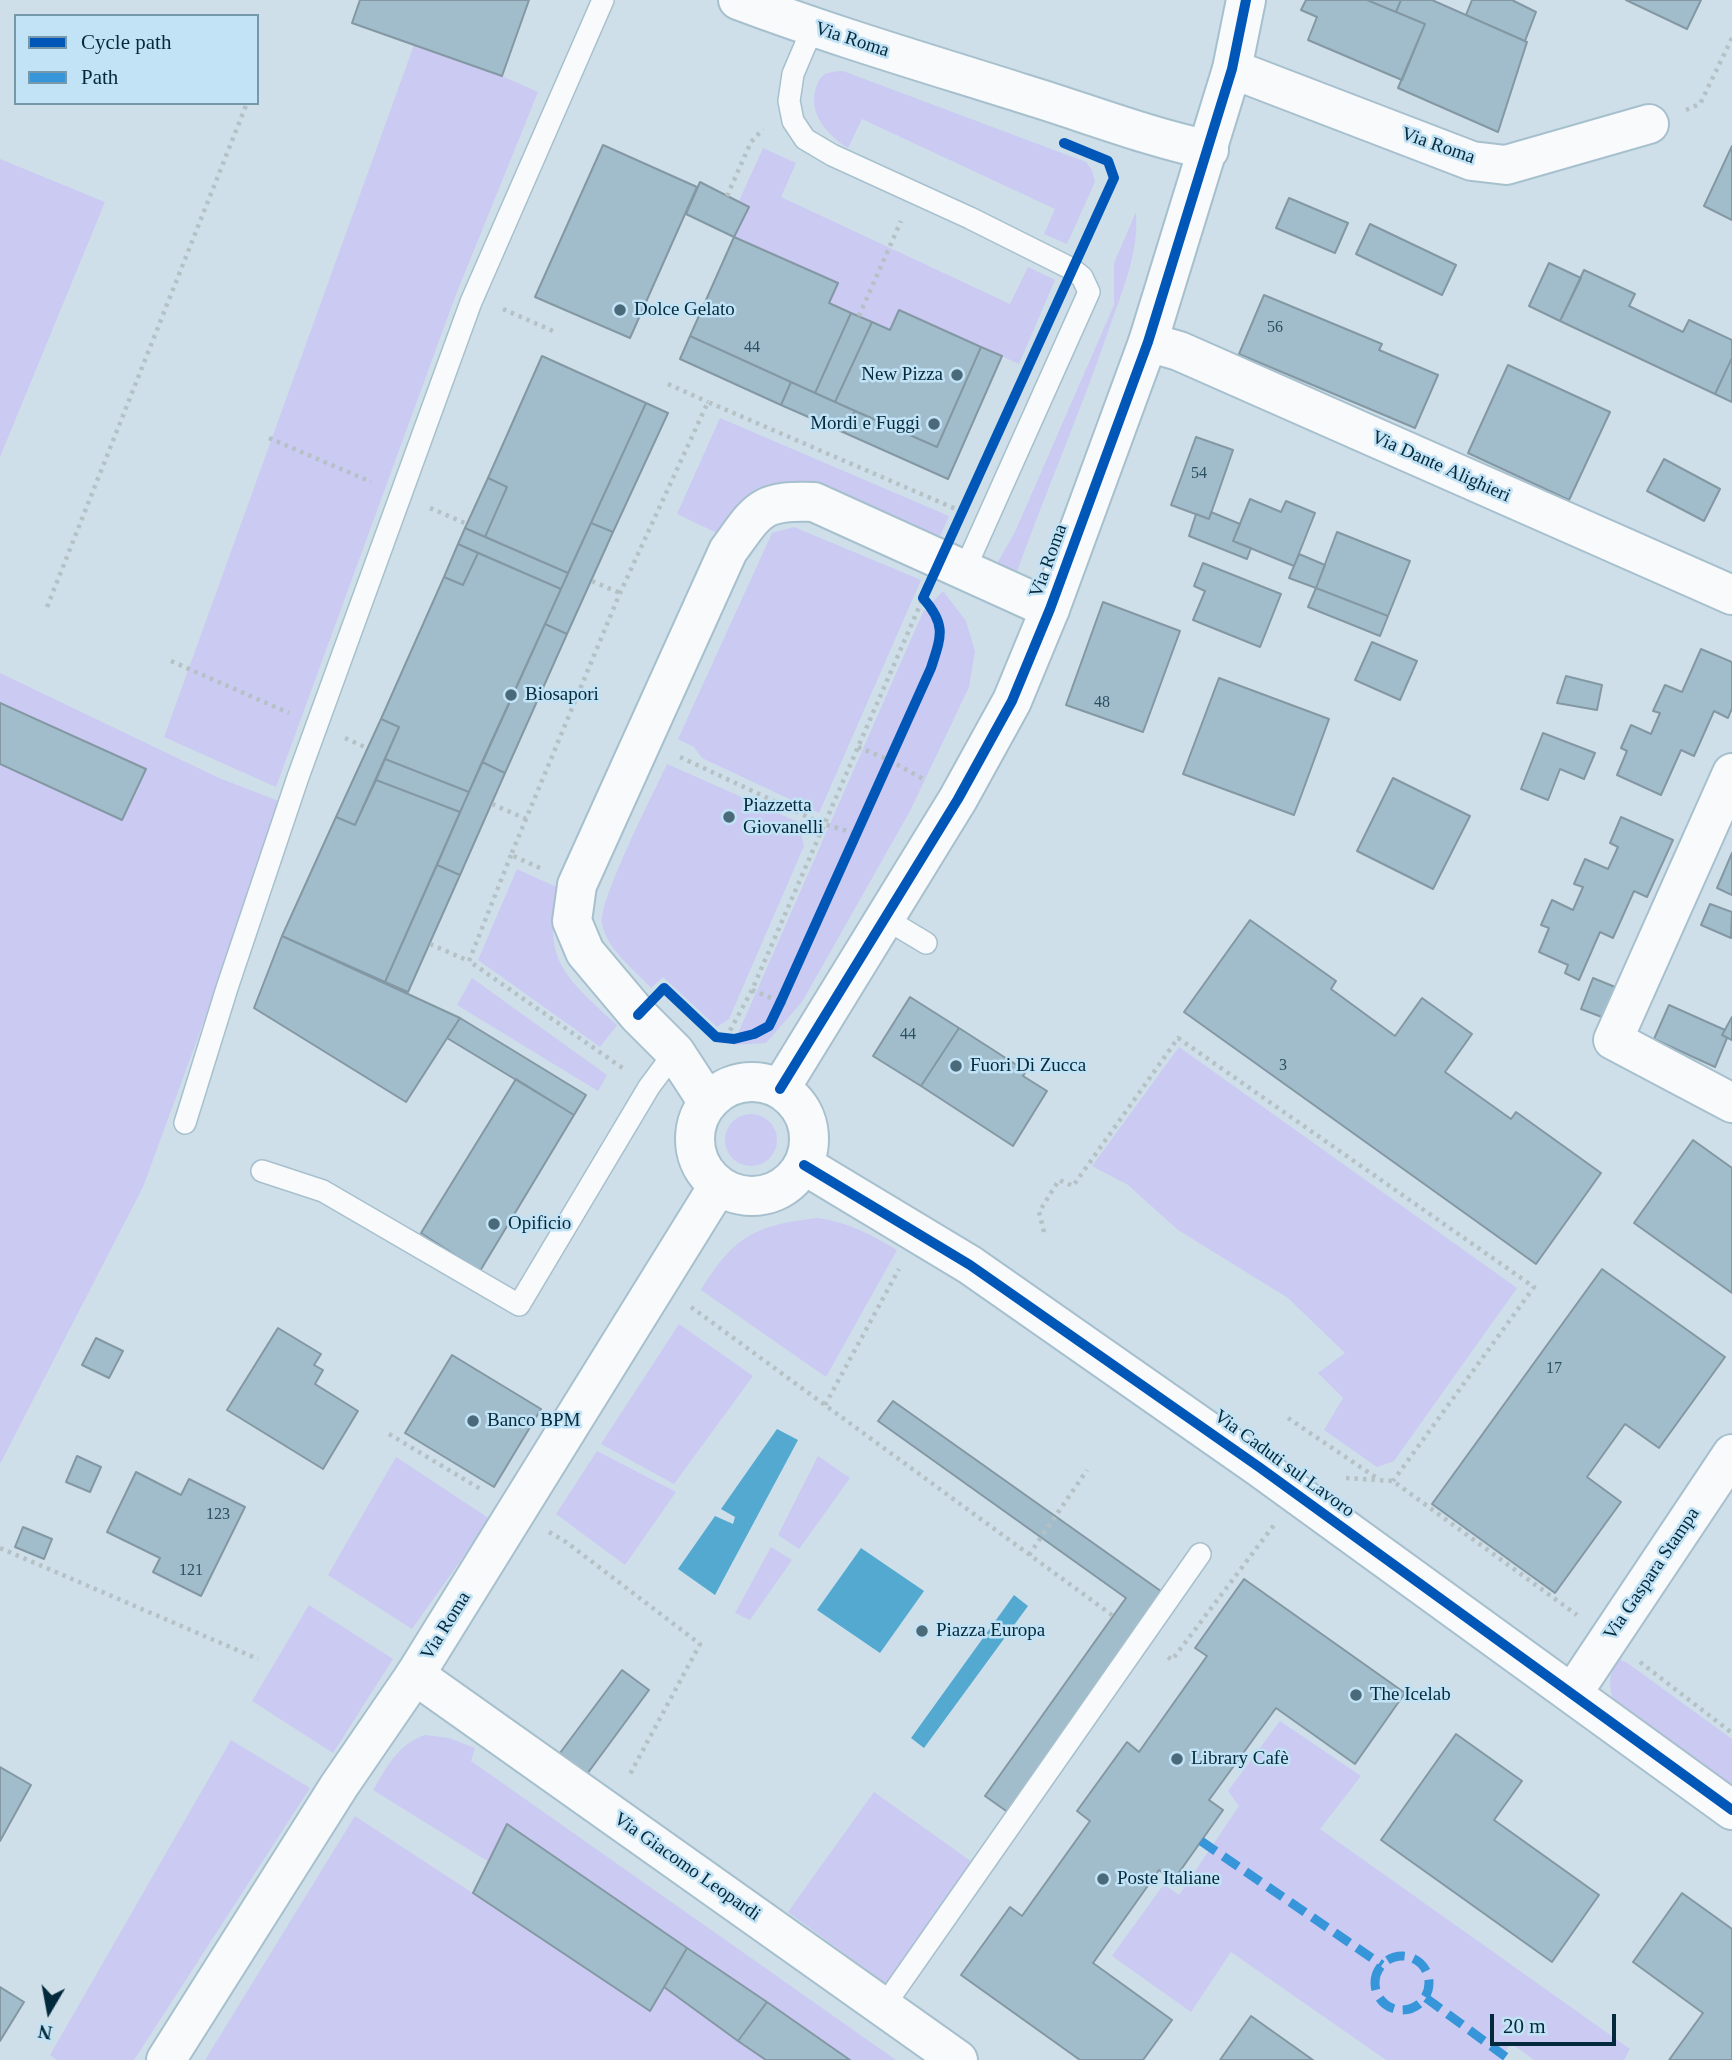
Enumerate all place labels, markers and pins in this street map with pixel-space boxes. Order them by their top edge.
place label: Dolce Gelato [634,299,735,321]
marker: Dolce Gelato [612,302,628,318]
place label: New Pizza [861,364,943,386]
marker: New Pizza [949,367,965,383]
place label: Mordi e Fuggi [810,413,920,435]
marker: Mordi e Fuggi [926,416,942,432]
place label: Biosapori [525,684,599,706]
marker: Biosapori [503,687,519,703]
place label: Piazzetta Giovanelli [743,795,823,839]
marker: Piazzetta Giovanelli [721,809,737,825]
place label: Fuori Di Zucca [970,1055,1086,1077]
marker: Fuori Di Zucca [948,1058,964,1074]
place label: Opificio [508,1213,571,1235]
marker: Opificio [486,1216,502,1232]
place label: Banco BPM [487,1410,580,1432]
marker: Banco BPM [465,1413,481,1429]
place label: Piazza Europa [936,1620,1045,1642]
marker: Piazza Europa [914,1623,930,1639]
place label: The Icelab [1370,1684,1451,1706]
marker: The Icelab [1348,1687,1364,1703]
place label: Library Cafè [1191,1748,1289,1770]
marker: Library Cafè [1169,1751,1185,1767]
place label: Poste Italiane [1117,1868,1220,1890]
marker: Poste Italiane [1095,1871,1111,1887]

